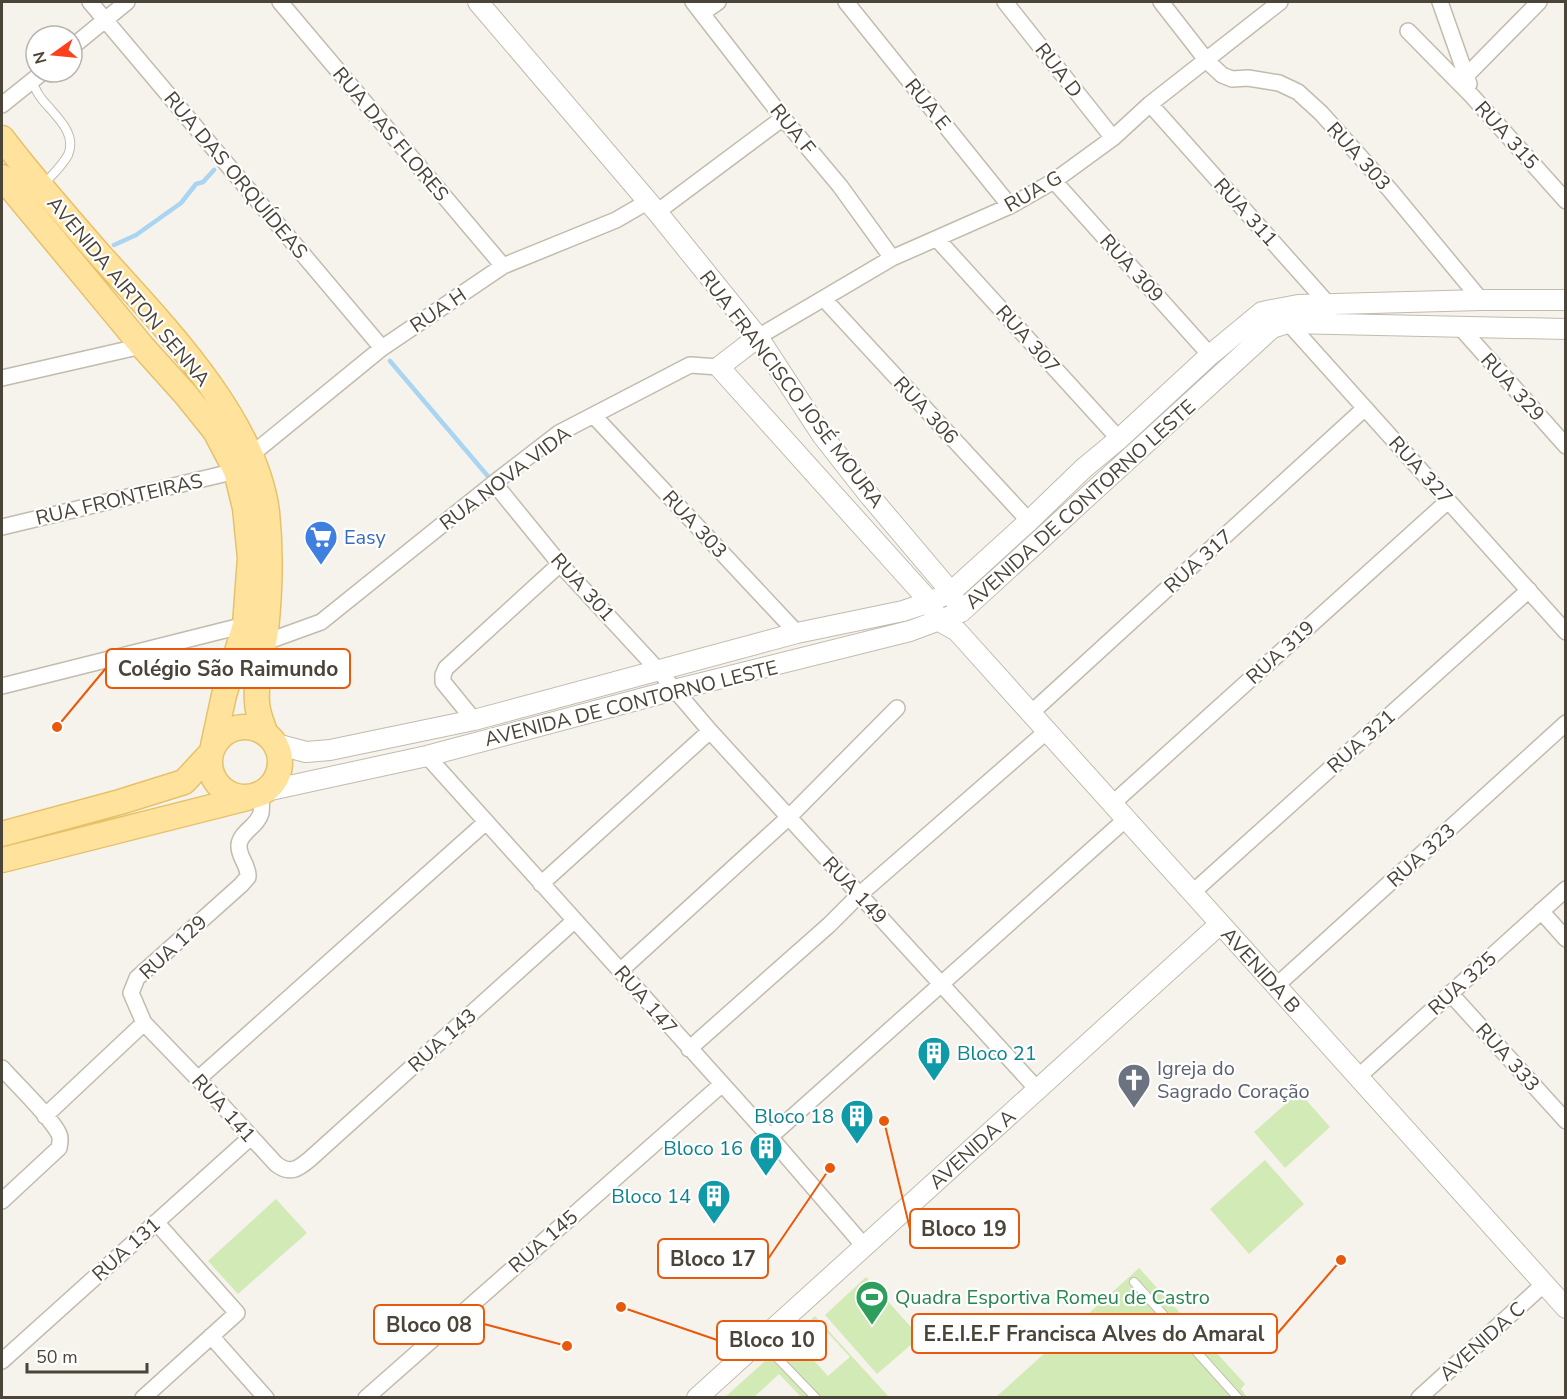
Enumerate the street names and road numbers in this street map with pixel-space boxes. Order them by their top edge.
street label: RUA D [1029,37,1088,103]
street label: RUA DAS FLORES [326,61,455,207]
street label: RUA E [898,73,957,136]
street label: RUA DAS ORQUÍDEAS [158,86,314,265]
street label: RUA 315 [1469,95,1545,175]
street label: RUA F [764,98,822,161]
street label: RUA 303 [1321,116,1397,196]
street label: RUA G [1000,164,1067,219]
street label: RUA 311 [1208,172,1284,252]
street label: AVENIDA AIRTON SENNA [41,191,216,392]
street label: RUA 309 [1094,228,1170,308]
street label: RUA FRANCISCO JOSÉ MOURA [693,265,890,514]
street label: RUA H [405,282,472,339]
street label: RUA 307 [990,299,1066,379]
street label: RUA 329 [1475,347,1551,427]
street label: RUA 306 [887,371,964,450]
street label: AVENIDA DE CONTORNO LESTE [959,394,1201,615]
street label: RUA NOVA VIDA [434,420,577,537]
street label: RUA 327 [1383,430,1459,510]
street label: RUA FRONTEIRAS [33,467,205,532]
street label: RUA 303 [656,485,733,564]
street label: RUA 317 [1158,523,1238,599]
street label: RUA 301 [545,547,621,627]
street label: RUA 319 [1240,614,1320,690]
street label: AVENIDA DE CONTORNO LESTE [482,654,780,753]
street label: RUA 321 [1321,703,1401,779]
street label: RUA 323 [1381,817,1461,893]
street label: RUA 149 [816,851,893,930]
street label: RUA 129 [134,909,213,986]
street label: AVENIDA B [1215,922,1306,1019]
street label: RUA 325 [1422,945,1502,1021]
street label: RUA 147 [608,960,683,1041]
street label: RUA 143 [402,1002,482,1078]
street label: RUA 333 [1470,1017,1546,1097]
street label: RUA 141 [186,1068,262,1148]
street label: AVENIDA A [923,1103,1022,1195]
street label: RUA 145 [503,1204,584,1279]
street label: RUA 131 [86,1211,166,1287]
street label: AVENIDA C [1434,1296,1531,1387]

